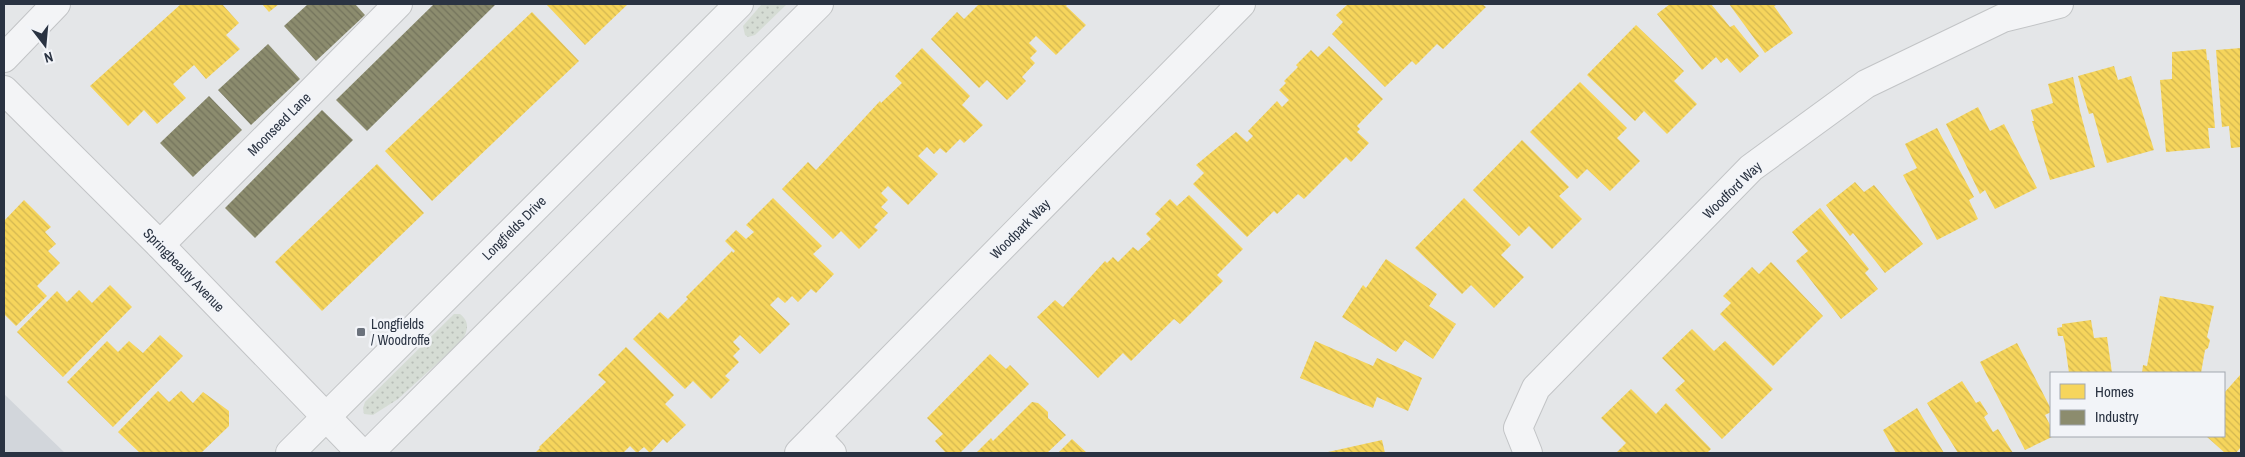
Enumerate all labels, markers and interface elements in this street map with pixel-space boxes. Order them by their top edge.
north arrow [20,20,70,70]
text: N [42,48,55,67]
street label: Moonseed Lane [244,89,314,159]
street label: Woodford Way [1699,157,1766,223]
street label: Longfields Drive [478,192,550,264]
street label: Woodpark Way [986,195,1054,263]
street label: Springbeauty Avenue [139,224,229,316]
place label: Longfields / Woodroffe [371,315,430,349]
marker: Longfields / Woodroffe [355,326,367,338]
legend [2050,372,2225,437]
text: Homes [2095,381,2134,402]
text: Industry [2095,406,2140,427]

